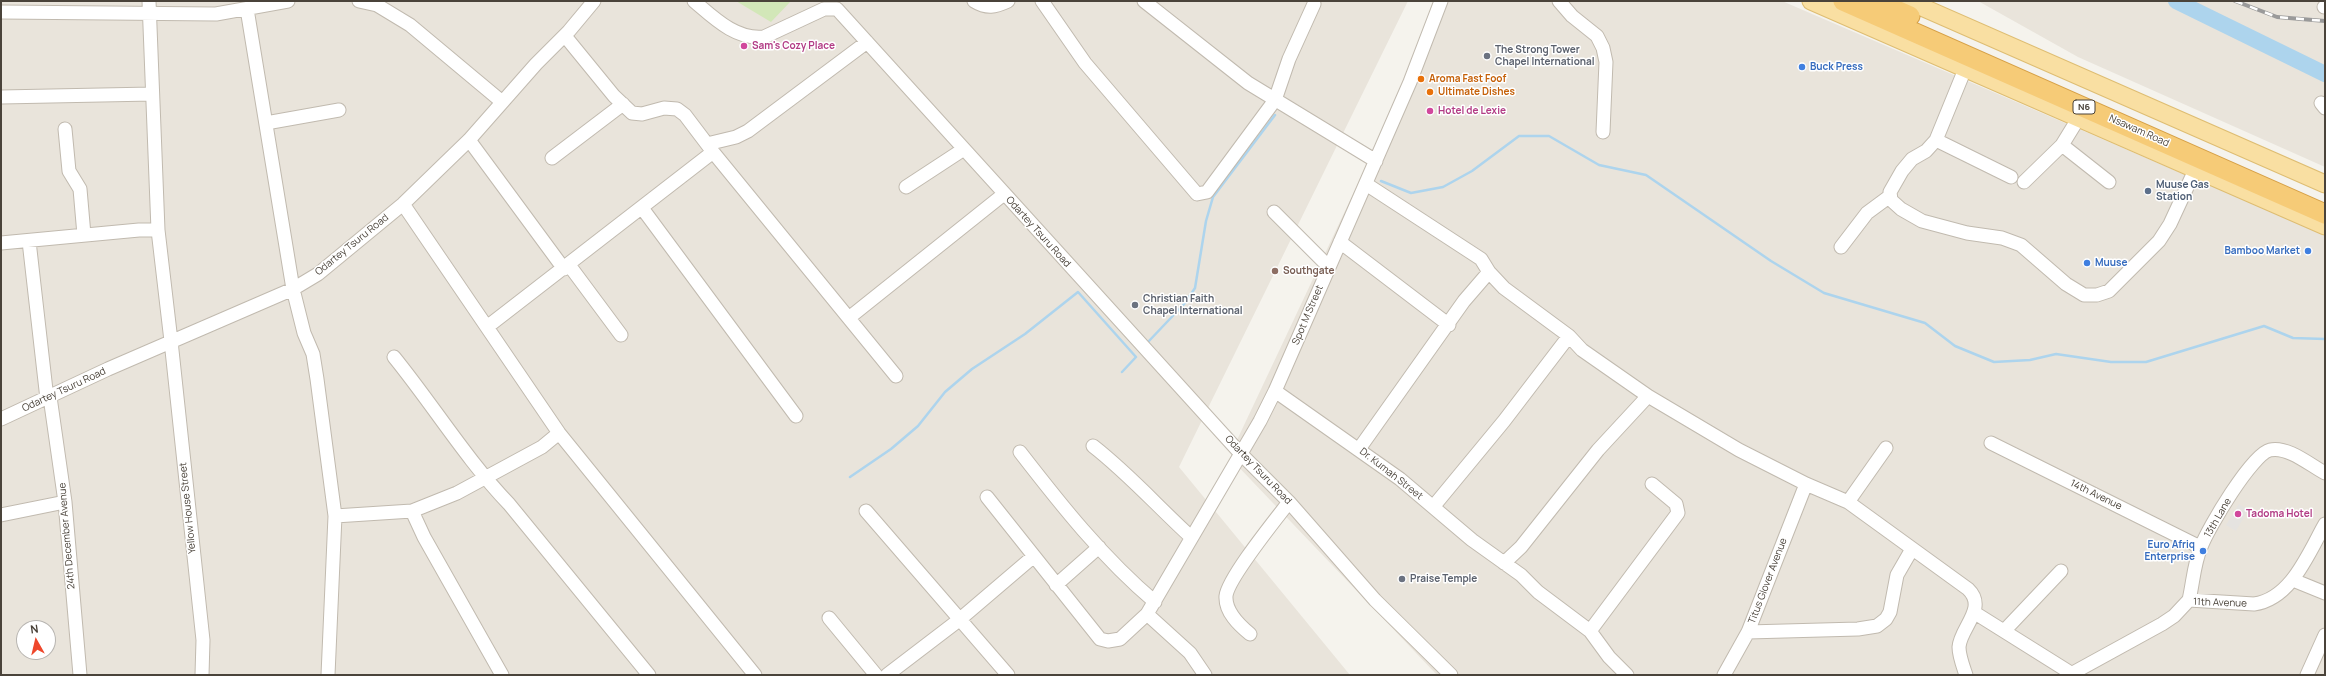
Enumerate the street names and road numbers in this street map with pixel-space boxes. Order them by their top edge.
road number: N6 [2073,100,2095,114]
street label: Nsawam Road [2107,112,2171,150]
street label: Odartey Tsuru Road [1003,194,1073,270]
street label: Odartey Tsuru Road [313,212,391,278]
street label: Spot M Street [1290,283,1326,347]
street label: Odartey Tsuru Road [20,365,108,415]
street label: Odartey Tsuru Road [1222,433,1294,507]
street label: Dr. Kumah Street [1357,446,1425,502]
street label: Yellow House Street [177,462,199,554]
street label: 14th Avenue [2068,477,2124,513]
street label: 24th December Avenue [56,482,78,590]
street label: 13th Lane [2202,496,2234,540]
street label: Titus Glover Avenue [1746,536,1790,626]
street label: 11th Avenue [2193,596,2247,610]

